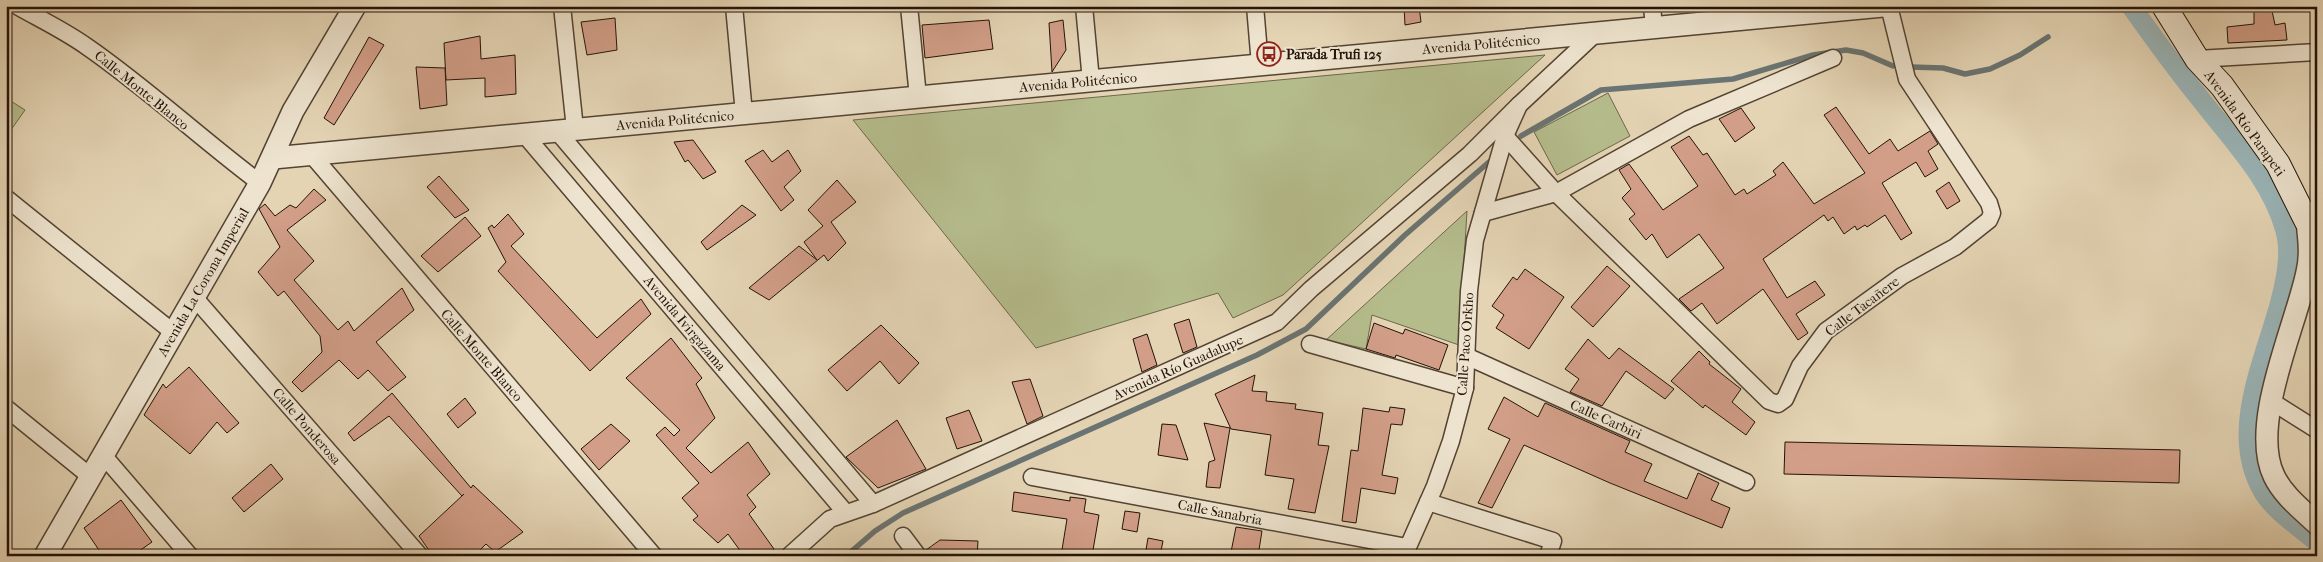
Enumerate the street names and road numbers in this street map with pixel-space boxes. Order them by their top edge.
street label: Avenida Politécnico [1420,31,1541,58]
street label: Calle Monte Blanco [91,47,192,134]
street label: Avenida Río Parapeti [2200,66,2289,180]
street label: Avenida Politécnico [1017,69,1138,96]
street label: Avenida Politécnico [614,107,735,134]
street label: Avenida La Corona Imperial [153,205,253,360]
street label: Avenida Ivirgazama [639,272,730,375]
street label: Calle Tacañere [1822,273,1903,340]
street label: Calle Paco Orkho [1453,292,1478,396]
street label: Calle Monte Blanco [437,306,526,405]
street label: Avenida Río Guadalupe [1110,331,1246,404]
street label: Calle Ponderosa [269,385,345,468]
street label: Calle Carbiri [1567,396,1644,443]
street label: Calle Sanabria [1176,496,1264,529]

